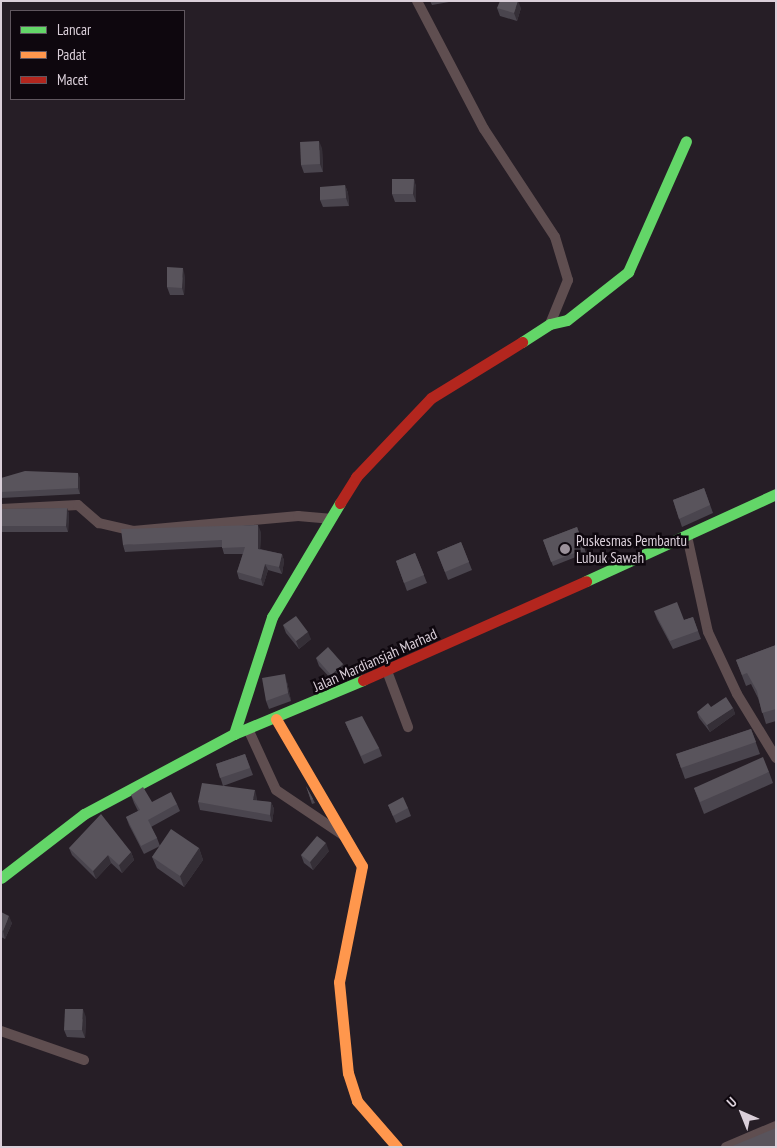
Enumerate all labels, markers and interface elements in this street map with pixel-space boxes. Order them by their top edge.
legend [10,10,185,100]
text: Lancar [57,20,91,39]
text: Padat [57,45,86,64]
text: Macet [57,70,88,89]
place label: Puskesmas Pembantu Lubuk Sawah [576,531,687,566]
marker: Puskesmas Pembantu Lubuk Sawah [558,542,572,556]
street label: Jalan Mardiansjah Marhad [310,625,440,695]
north arrow [717,1088,767,1138]
text: U [723,1093,740,1111]

